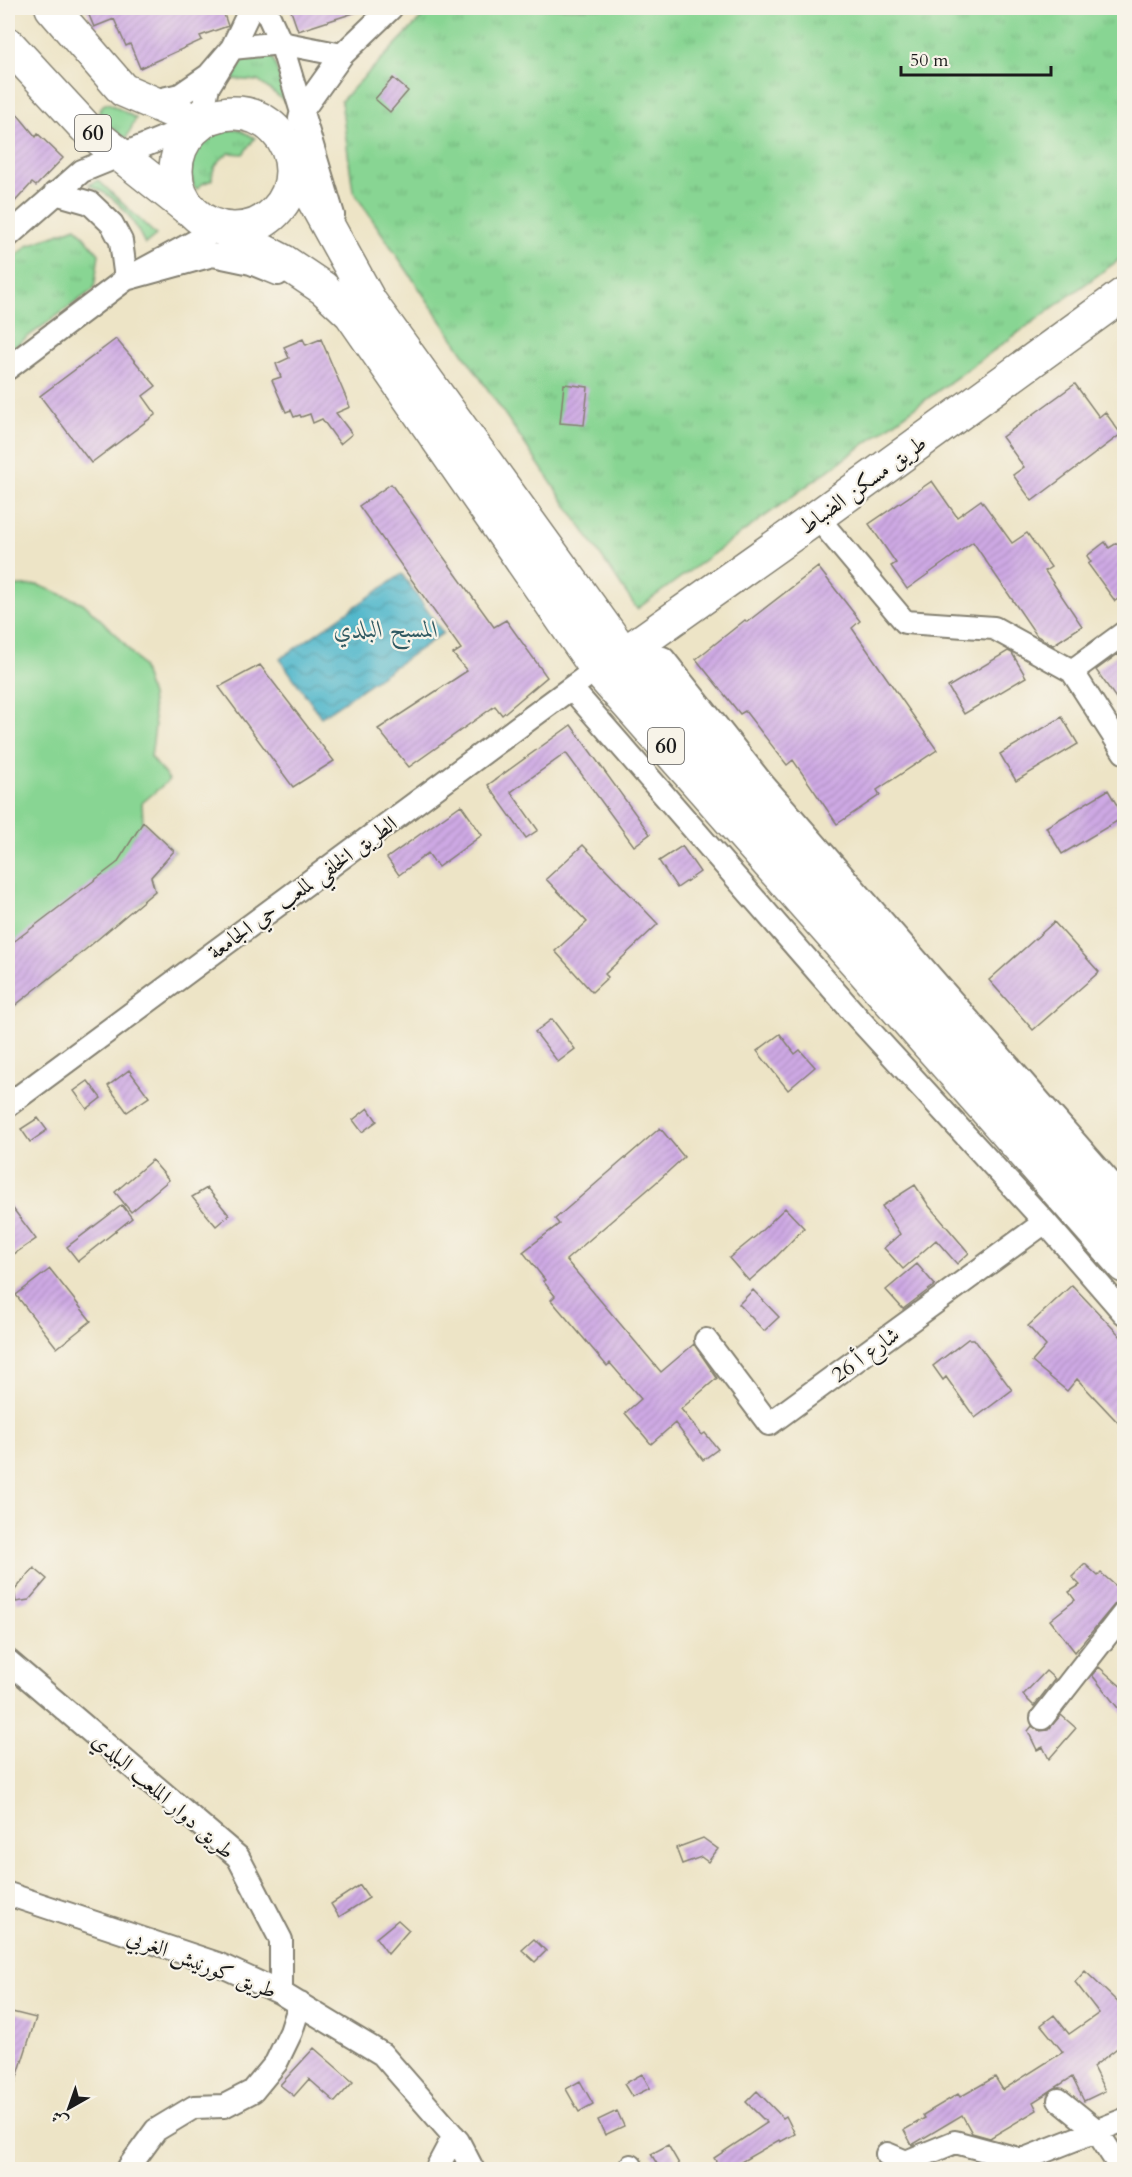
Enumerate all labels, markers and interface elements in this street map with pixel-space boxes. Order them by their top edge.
scale bar [901,39,1051,77]
text: 50 m [910,48,949,73]
road number: 60 [75,115,111,151]
street label: طريق مسكن الضباط [792,428,933,542]
water label: المسبح البلدي [333,613,439,650]
road number: 60 [648,728,684,764]
street label: الطريق الخلفي لملعب حي الجامعة [202,809,407,972]
street label: شارع أ 26 [825,1319,908,1392]
street label: طريق دوار الملعب البلدي [84,1725,241,1868]
street label: طريق كورنيش الغربي [121,1922,281,2009]
north arrow [39,2078,99,2138]
text: ش [47,2105,73,2132]

